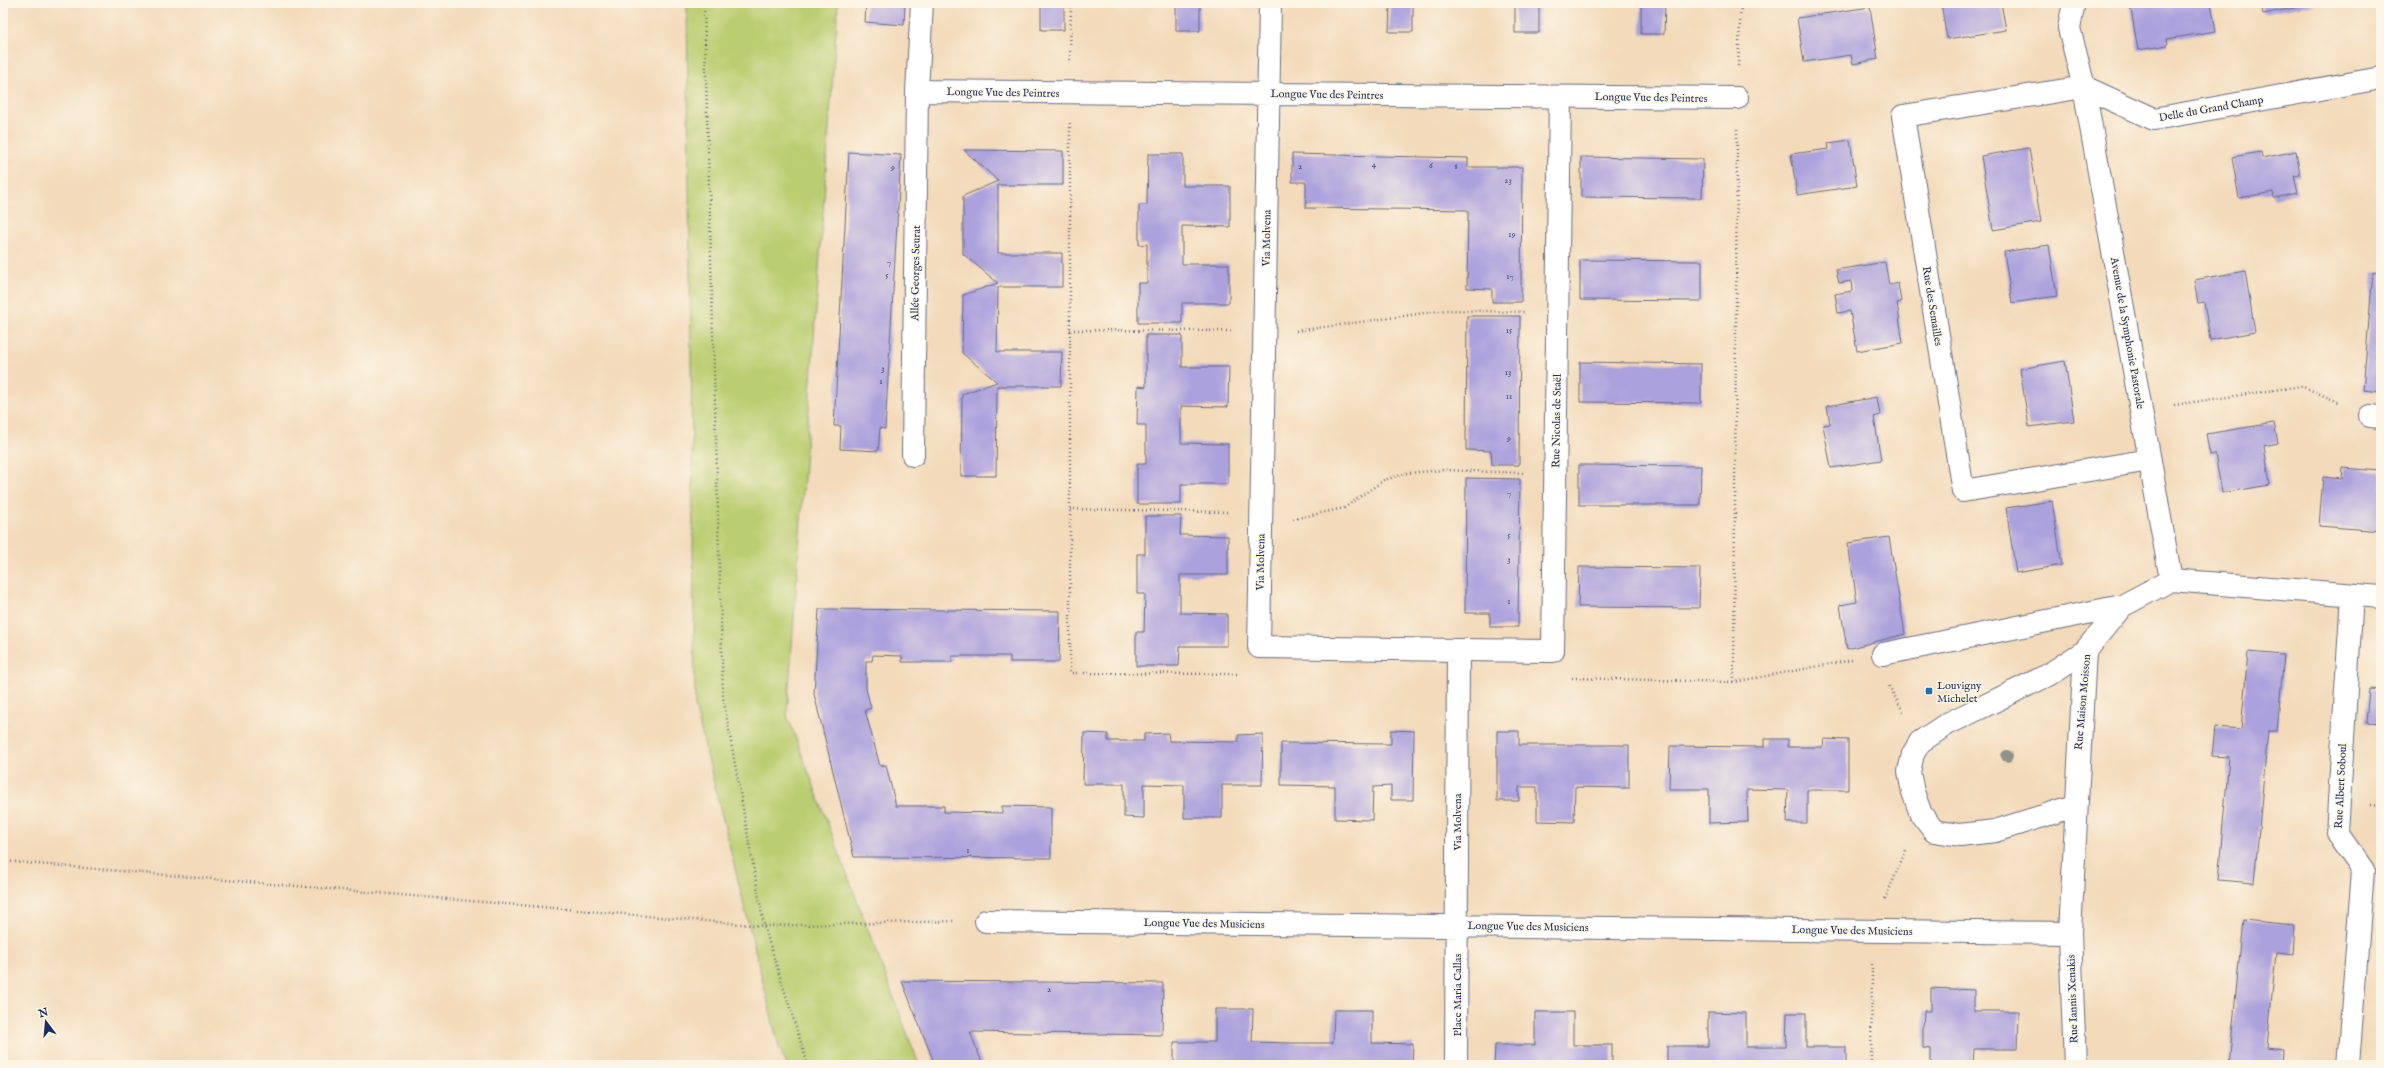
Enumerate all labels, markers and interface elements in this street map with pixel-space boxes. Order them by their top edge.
street label: Longue Vue des Peintres [946,85,1060,101]
street label: Longue Vue des Peintres [1270,87,1384,103]
street label: Longue Vue des Peintres [1594,90,1708,106]
street label: Delle du Grand Champ [2158,93,2265,125]
house number: 4 [1372,159,1377,170]
house number: 6 [1429,160,1433,171]
house number: 2 [1298,161,1302,172]
house number: 8 [1454,161,1458,172]
house number: 9 [890,162,895,173]
house number: 23 [1504,175,1512,186]
street label: Via Molvena [1259,209,1274,268]
street label: Allée Georges Seurat [908,225,924,322]
house number: 19 [1508,229,1516,240]
street label: Avenue de la Symphonie Pastorale [2107,255,2147,410]
house number: 7 [887,257,891,268]
street label: Rue des Semailles [1919,265,1945,347]
house number: 5 [885,270,889,281]
house number: 17 [1506,271,1514,282]
house number: 15 [1506,325,1513,336]
house number: 3 [881,363,885,374]
house number: 13 [1505,367,1511,378]
street label: Rue Nicolas de Staël [1549,374,1565,468]
house number: 1 [879,376,883,387]
house number: 11 [1506,391,1512,402]
house number: 9 [1506,433,1511,444]
house number: 7 [1507,488,1511,499]
house number: 5 [1507,530,1511,541]
street label: Via Molvena [1253,533,1268,592]
house number: 3 [1507,554,1511,565]
house number: 1 [1507,596,1511,607]
street label: Rue Maison Moisson [2072,653,2094,751]
place label: Louvigny Michelet [1937,679,1982,706]
marker: Louvigny Michelet [1924,686,1934,696]
street label: Rue Albert Soboul [2332,743,2350,829]
street label: Via Molvena [1451,793,1465,851]
house number: 1 [966,845,970,856]
street label: Longue Vue des Musiciens [1143,916,1265,932]
street label: Longue Vue des Musiciens [1467,919,1589,935]
street label: Longue Vue des Musiciens [1791,923,1913,939]
street label: Place Maria Callas [1451,953,1465,1036]
street label: Rue Iannis Xenakis [2064,954,2082,1044]
house number: 2 [1047,984,1051,995]
north arrow [26,1002,66,1042]
text: N [36,1005,50,1022]

